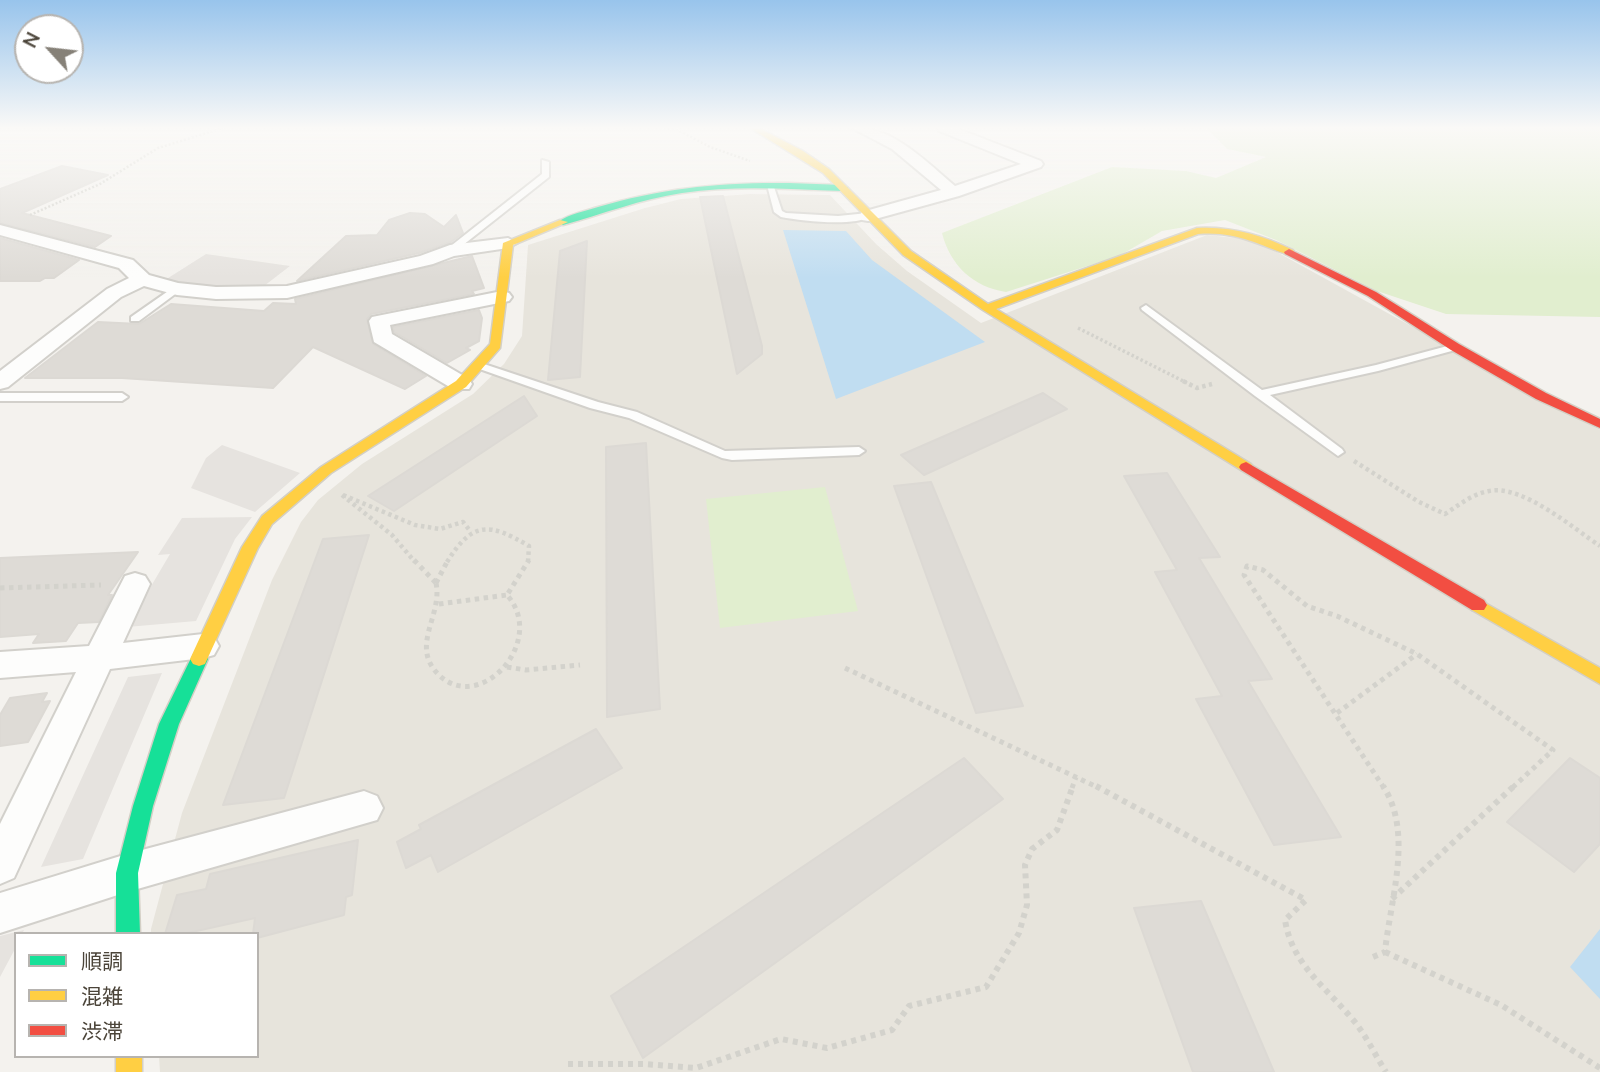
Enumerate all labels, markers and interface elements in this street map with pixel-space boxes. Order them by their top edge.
north arrow [14,14,84,84]
text: N [17,28,47,53]
legend [14,932,259,1058]
text: 順調 [81,948,123,976]
text: 混雑 [81,983,123,1011]
text: 渋滞 [81,1018,123,1046]

